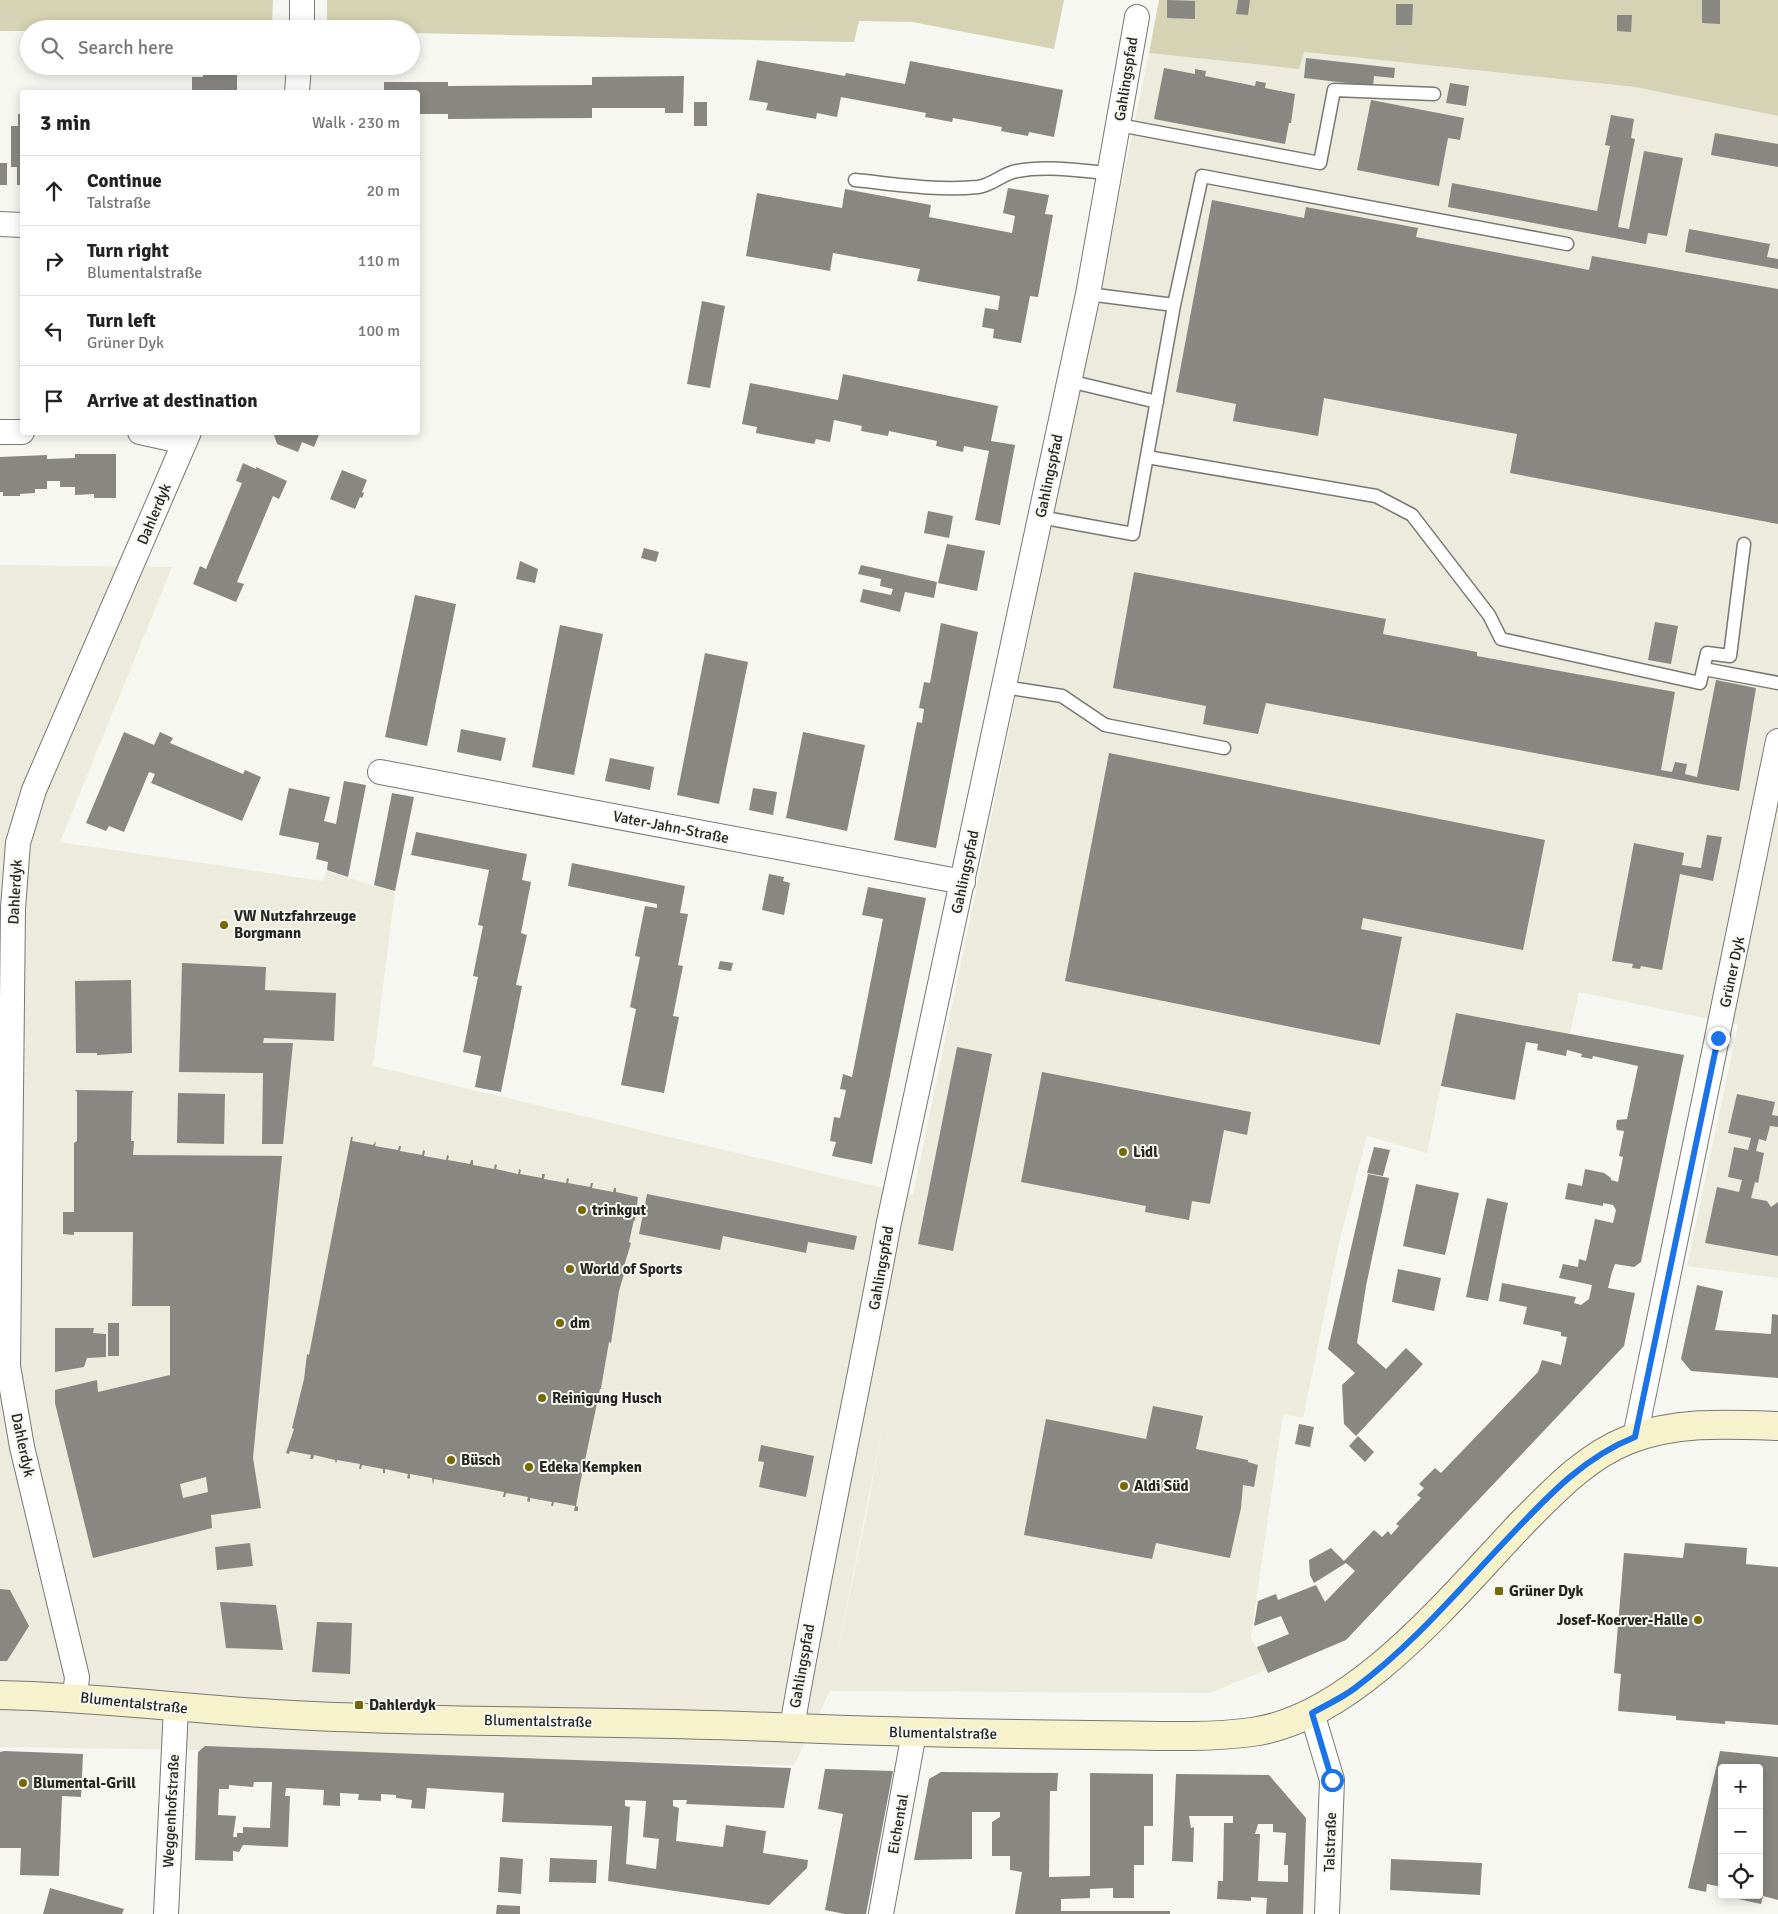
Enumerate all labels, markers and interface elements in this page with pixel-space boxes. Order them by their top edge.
search box [20,20,420,75]
icon: search [38,34,66,62]
text: Search here [78,36,174,60]
street label: Gahlingspfad [1110,36,1142,122]
text: 3 min [40,110,91,136]
text: Walk · 230 m [312,113,400,133]
text: Continue [87,169,162,193]
icon: ahead [40,177,68,205]
text: 20 m [366,181,400,201]
text: Talstraße [87,193,151,213]
text: Turn right [87,239,169,263]
icon: right [40,247,68,275]
text: 110 m [358,251,400,271]
text: Blumentalstraße [87,263,202,283]
text: Turn left [87,309,156,333]
icon: left [40,317,68,345]
text: 100 m [358,321,400,341]
text: Grüner Dyk [87,333,164,353]
icon: arrive [40,387,68,415]
text: Arrive at destination [87,389,258,413]
street label: Gahlingspfad [1031,433,1067,519]
street label: Dahlerdyk [133,480,175,547]
street label: Vater-Jahn-Straße [612,807,730,847]
street label: Gahlingspfad [947,829,983,915]
street label: Dahlerdyk [4,859,26,925]
place label: VW Nutzfahrzeuge Borgmann [234,907,356,942]
marker: VW Nutzfahrzeuge Borgmann [218,919,230,931]
street label: Grüner Dyk [1716,934,1748,1009]
route end [1707,1027,1730,1050]
place label: Lidl [1133,1143,1158,1161]
marker: Lidl [1117,1146,1129,1158]
place label: trinkgut [591,1201,647,1219]
marker: trinkgut [576,1204,588,1216]
street label: Gahlingspfad [865,1225,897,1311]
place label: World of Sports [580,1260,683,1278]
marker: World of Sports [564,1263,576,1275]
place label: dm [570,1314,590,1332]
marker: dm [554,1317,566,1329]
place label: Reinigung Husch [552,1389,662,1407]
marker: Reinigung Husch [536,1392,548,1404]
street label: Dahlerdyk [7,1411,39,1479]
place label: Büsch [461,1451,500,1469]
marker: Büsch [445,1454,457,1466]
place label: Edeka Kempken [539,1458,642,1476]
marker: Edeka Kempken [523,1461,535,1473]
place label: Aldi Süd [1134,1477,1189,1495]
marker: Aldi Süd [1118,1480,1130,1492]
place label: Grüner Dyk [1509,1582,1583,1600]
marker: Grüner Dyk [1493,1585,1505,1597]
place label: Josef-Koerver-Halle [1556,1611,1688,1629]
marker: Josef-Koerver-Halle [1692,1614,1704,1626]
street label: Gahlingspfad [786,1623,818,1709]
street label: Blumentalstraße [79,1688,189,1718]
place label: Dahlerdyk [369,1696,436,1714]
marker: Dahlerdyk [353,1699,365,1711]
street label: Blumentalstraße [484,1711,592,1731]
street label: Blumentalstraße [889,1723,997,1743]
street label: Weggenhofstraße [159,1754,183,1868]
map controls [1718,1764,1763,1899]
button: + [1718,1764,1763,1809]
route start [1321,1769,1344,1792]
place label: Blumental-Grill [33,1774,136,1792]
marker: Blumental-Grill [17,1777,29,1789]
street label: Eichental [884,1793,912,1855]
button: − [1718,1809,1763,1854]
street label: Talstraße [1320,1812,1340,1872]
button: locate [1718,1854,1763,1899]

